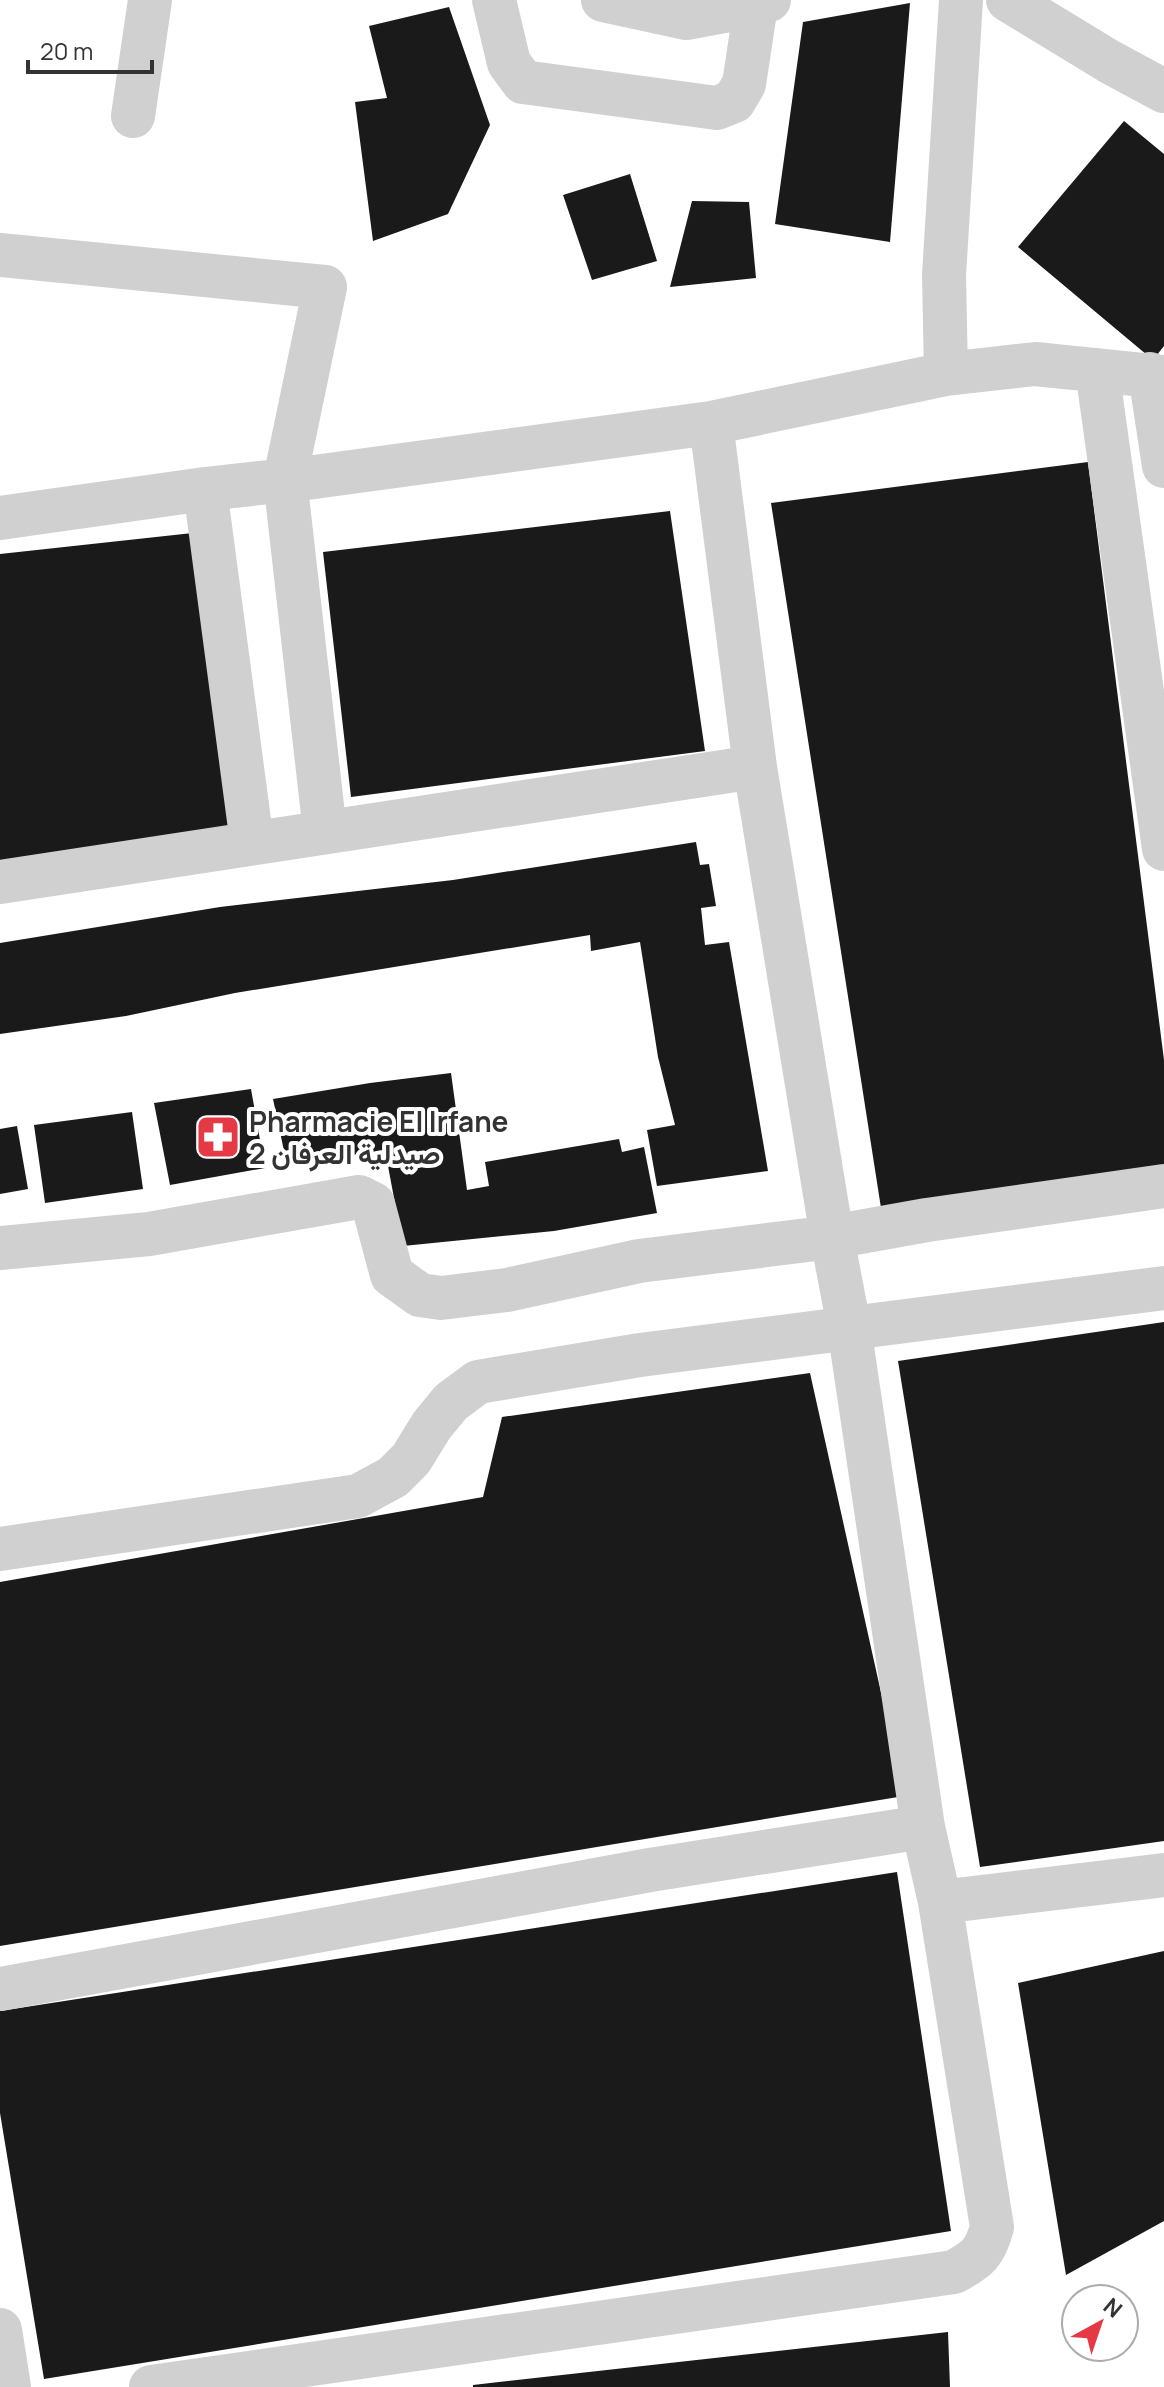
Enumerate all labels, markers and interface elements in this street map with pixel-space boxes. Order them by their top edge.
scale bar [28,24,152,74]
text: 20 m [40,34,93,67]
place label: Pharmacie El Irfane صيدلية العرفان 2 [249,1102,508,1172]
pharmacy icon: Pharmacie El Irfane صيدلية العرفان 2 [194,1113,242,1161]
north arrow [1060,2283,1140,2363]
text: N [1097,2291,1129,2324]

